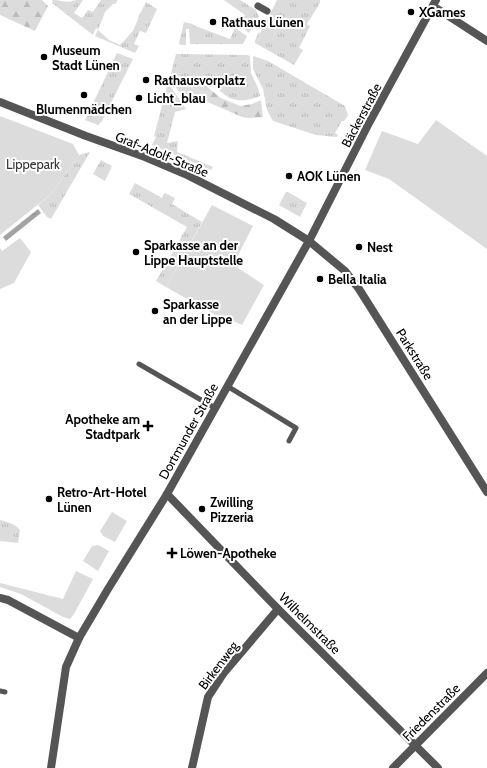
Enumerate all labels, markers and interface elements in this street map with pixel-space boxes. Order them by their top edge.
place label: XGames [418,4,466,20]
marker: XGames [406,7,416,17]
place label: Rathaus Lünen [221,14,304,30]
marker: Rathaus Lünen [208,17,218,27]
place label: Museum Stadt Lünen [52,42,120,73]
marker: Museum Stadt Lünen [39,52,49,62]
place label: Rathausvorplatz [154,72,245,88]
marker: Rathausvorplatz [141,75,151,85]
street label: Bäckerstraße [337,80,385,150]
marker: Blumenmädchen [79,90,89,100]
place label: Licht_blau [147,90,206,106]
marker: Licht_blau [134,93,144,103]
place label: Blumenmädchen [36,101,132,117]
street label: Graf-Adolf-Straße [113,128,211,180]
park label: Lippepark [6,156,60,172]
place label: AOK Lünen [297,168,361,184]
marker: AOK Lünen [284,171,294,181]
place label: Sparkasse an der Lippe Hauptstelle [144,237,243,268]
place label: Nest [367,239,393,255]
marker: Nest [354,242,364,252]
marker: Sparkasse an der Lippe Hauptstelle [131,247,141,257]
place label: Bella Italia [328,271,387,287]
marker: Bella Italia [315,274,325,284]
place label: Sparkasse an der Lippe [163,296,232,327]
marker: Sparkasse an der Lippe [150,306,160,316]
street label: Parkstraße [393,325,437,383]
street label: Dortmunder Straße [155,380,221,482]
place label: Apotheke am Stadtpark [65,411,141,442]
marker: Apotheke am Stadtpark [143,421,153,431]
place label: Retro-Art-Hotel Lünen [57,484,147,515]
marker: Retro-Art-Hotel Lünen [44,494,54,504]
place label: Zwilling Pizzeria [210,494,254,525]
marker: Zwilling Pizzeria [197,504,207,514]
place label: Löwen-Apotheke [180,545,277,561]
marker: Löwen-Apotheke [167,548,177,558]
street label: Wilhelmstraße [276,589,344,657]
street label: Birkenweg [195,637,242,692]
street label: Friedenstraße [399,680,463,744]

